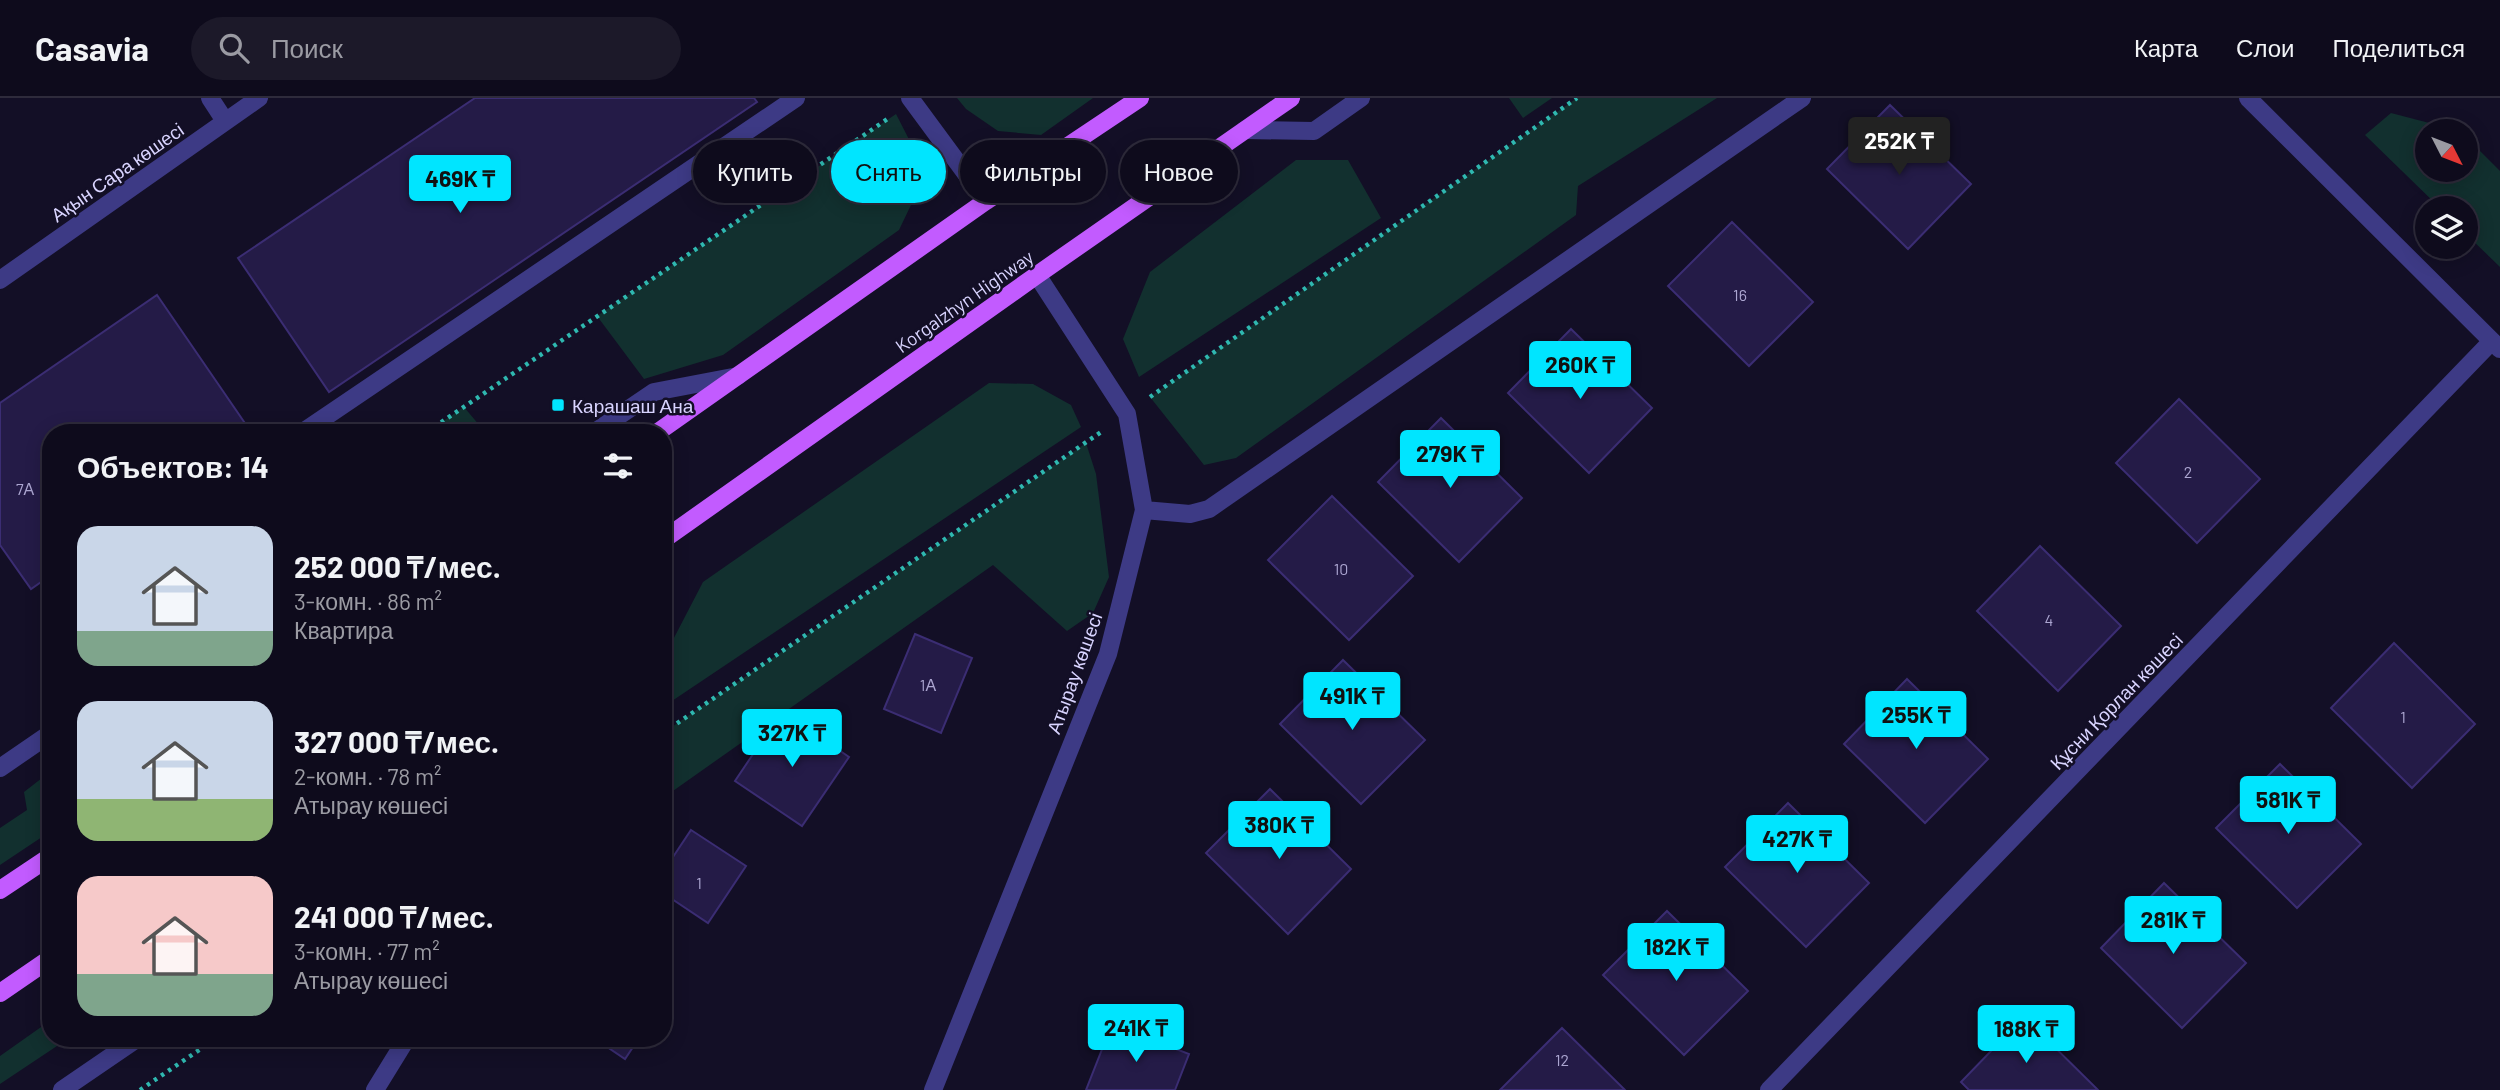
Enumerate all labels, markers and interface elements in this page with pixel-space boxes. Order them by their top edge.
search box [191,17,681,80]
text: Casavia [35,28,149,68]
icon: search [215,29,253,67]
text: Поиск [271,32,343,63]
text: Карта [2134,33,2198,62]
text: Слои [2236,33,2294,62]
text: Поделиться [2332,33,2465,62]
street label: Ақын Сара көшесі [46,118,188,226]
pin: 252K ₸ [1842,118,1956,177]
north arrow [2415,119,2478,182]
map controls [2415,119,2478,259]
text: 252K ₸ [1864,126,1934,154]
chip: Купить [693,140,817,203]
chip: Снять [831,140,946,203]
chip: Фильтры [960,140,1106,203]
chip: Новое [1120,140,1238,203]
pin: 469K ₸ [403,156,517,215]
text: 469K ₸ [425,164,495,192]
button: layers [2415,196,2478,259]
street label: Korgalzhyn Highway [891,245,1038,357]
house number: 16 [1733,285,1747,304]
pin: 260K ₸ [1523,342,1637,401]
text: 260K ₸ [1545,350,1615,378]
place label: Карашаш Ана [572,394,694,417]
marker: Карашаш Ана [550,397,566,413]
pin: 279K ₸ [1393,430,1507,490]
text: 279K ₸ [1416,439,1484,467]
icon: filters [599,447,637,485]
text: Объектов: 14 [77,448,269,484]
house number: 2 [2184,462,2192,481]
house number: 7А [16,479,34,498]
text: 252 000 ₸/мес. [294,548,501,584]
icon: home [133,554,217,638]
house number: 10 [1334,559,1348,578]
text: 3-комн. · 86 m² [294,587,442,615]
street label: Атырау көшесі [1041,609,1107,737]
house number: 4 [2045,610,2053,629]
text: Квартира [294,616,393,644]
street label: Құсни Қорлан көшесі [2045,628,2187,774]
pin: 491K ₸ [1295,672,1409,732]
house number: 1А [920,675,936,694]
text: 491K ₸ [1319,681,1385,709]
pin: 255K ₸ [1859,692,1973,751]
text: 255K ₸ [1881,700,1951,728]
house number: 1 [2400,707,2406,726]
pin: 327K ₸ [735,710,849,769]
text: 327K ₸ [758,718,826,746]
text: 327 000 ₸/мес. [294,723,499,759]
icon: home [133,729,217,813]
text: 2-комн. · 78 m² [294,762,441,790]
pin: 581K ₸ [2231,776,2345,836]
text: 581K ₸ [2256,785,2320,813]
text: Атырау көшесі [294,791,448,819]
pin: 380K ₸ [1222,802,1336,861]
text: 380K ₸ [1244,810,1314,838]
pin: 427K ₸ [1740,816,1854,875]
text: 427K ₸ [1762,824,1832,852]
house number: 1 [696,873,702,892]
pin: 281K ₸ [2116,896,2230,956]
text: 241 000 ₸/мес. [294,898,494,934]
icon: home [133,904,217,988]
text: 281K ₸ [2141,905,2205,933]
pin: 182K ₸ [1619,924,1733,983]
text: 182K ₸ [1643,932,1709,960]
text: 3-комн. · 77 m² [294,937,440,965]
text: Атырау көшесі [294,966,448,994]
pin: 241K ₸ [1079,1004,1193,1064]
pin: 188K ₸ [1969,1006,2083,1065]
text: 241K ₸ [1104,1013,1168,1041]
text: 188K ₸ [1994,1014,2058,1042]
house number: 12 [1555,1050,1569,1069]

